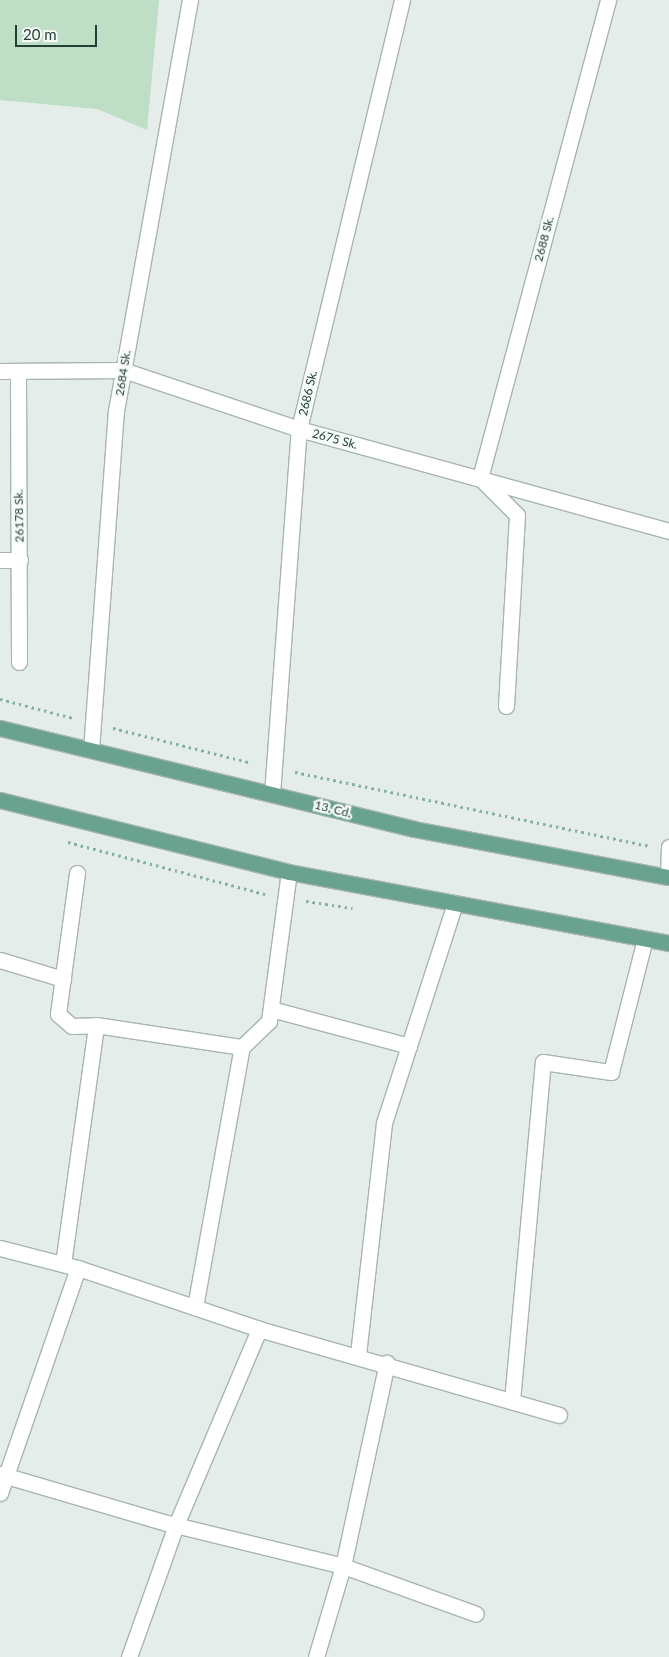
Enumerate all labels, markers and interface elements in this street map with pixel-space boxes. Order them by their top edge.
scale bar [18,15,100,47]
text: 20 m [23,25,57,43]
street label: 2688 Sk. [531,215,557,263]
street label: 2684 Sk. [112,349,134,397]
street label: 2686 Sk. [296,369,320,417]
street label: 2675 Sk. [311,426,359,452]
street label: 26178 Sk. [11,489,27,543]
street label: 13. Cd. [313,798,353,820]

